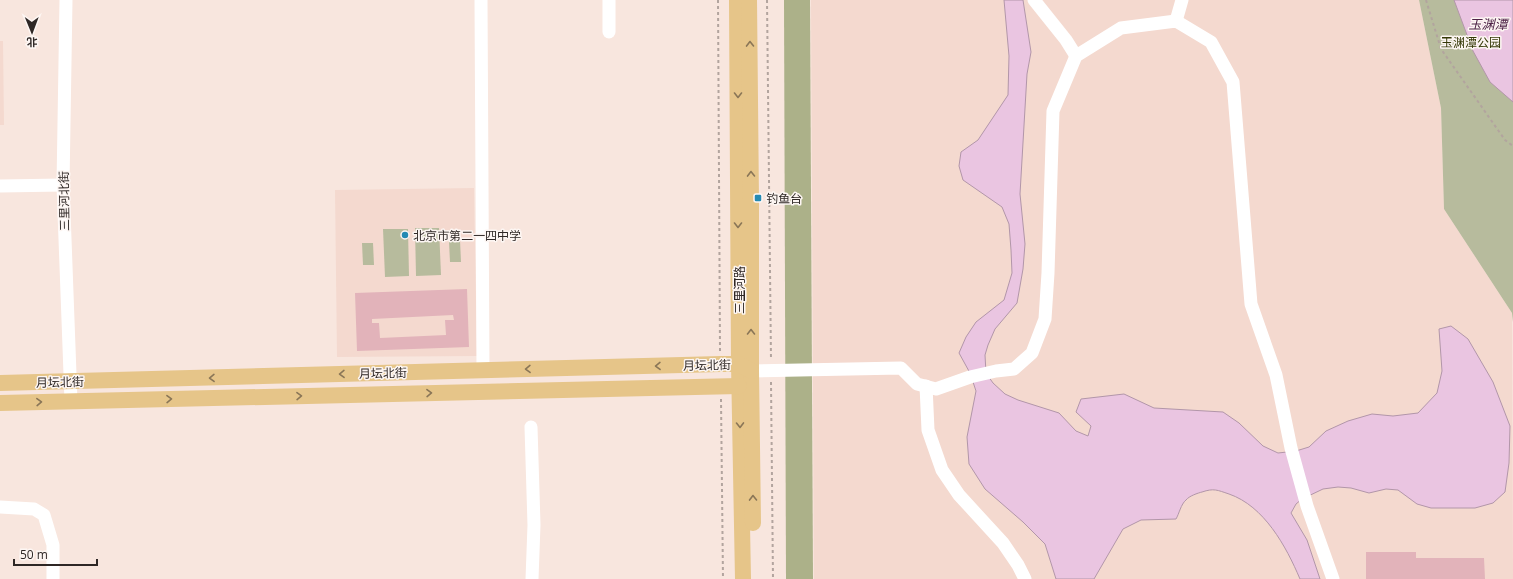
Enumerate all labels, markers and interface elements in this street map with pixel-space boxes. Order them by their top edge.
north arrow [12,12,52,52]
water label: 玉渊潭 [1468,15,1509,33]
park label: 玉渊潭公园 [1441,34,1501,51]
text: 北 [27,35,38,50]
one-way arrow [746,41,754,47]
one-way arrow [734,92,742,98]
street label: 三里河北街 [55,171,73,231]
one-way arrow [747,171,755,177]
place label: 钓鱼台 [766,190,802,207]
marker: 钓鱼台 [753,193,763,203]
one-way arrow [734,222,742,228]
place label: 北京市第二一四中学 [413,227,521,244]
marker: 北京市第二一四中学 [400,230,410,240]
street label: 三里河路 [731,266,748,314]
one-way arrow [747,329,755,335]
street label: 月坛北街 [683,356,731,374]
one-way arrow [655,362,661,370]
street label: 月坛北街 [359,364,407,382]
one-way arrow [525,365,531,374]
one-way arrow [339,370,345,378]
street label: 月坛北街 [36,373,84,391]
one-way arrow [209,373,215,382]
one-way arrow [426,388,432,397]
one-way arrow [296,391,302,400]
one-way arrow [166,395,172,403]
one-way arrow [36,398,42,406]
one-way arrow [736,422,744,428]
one-way arrow [749,495,757,501]
scale bar [14,541,97,567]
text: 50 m [20,546,48,563]

